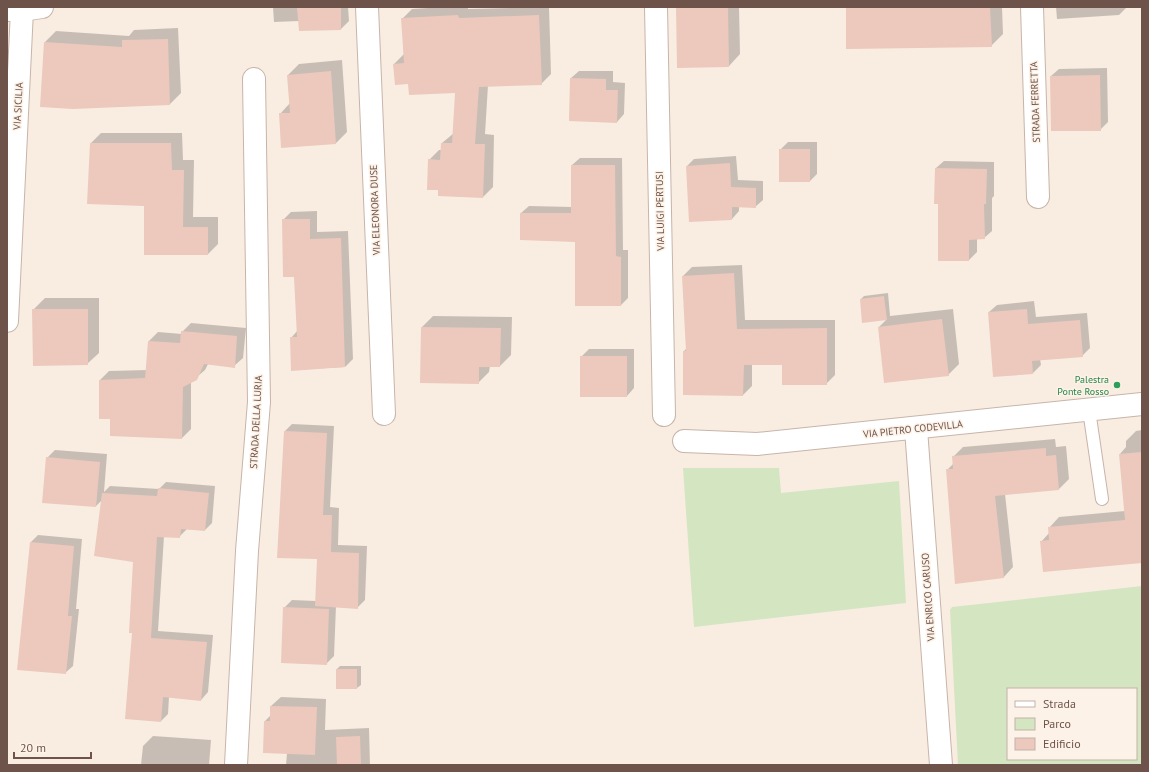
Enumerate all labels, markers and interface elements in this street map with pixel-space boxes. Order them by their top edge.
street label: STRADA FERRETTA [1027,61,1043,143]
street label: VIA SICILIA [10,82,26,131]
street label: VIA ELEONORA DUSE [367,165,383,256]
street label: VIA LUIGI PERTUSI [653,171,667,252]
place label: Palestra Ponte Rosso [1057,373,1109,398]
street label: STRADA DELLA LURIA [247,375,265,469]
marker: Palestra Ponte Rosso [1112,380,1122,390]
street label: VIA PIETRO CODEVILLA [862,417,964,441]
street label: VIA ENRICO CARUSO [918,552,938,643]
legend [1007,688,1137,760]
text: Strada [1043,696,1076,711]
text: Parco [1043,716,1071,731]
scale bar [14,734,91,760]
text: Edificio [1043,736,1081,751]
text: 20 m [20,740,46,755]

